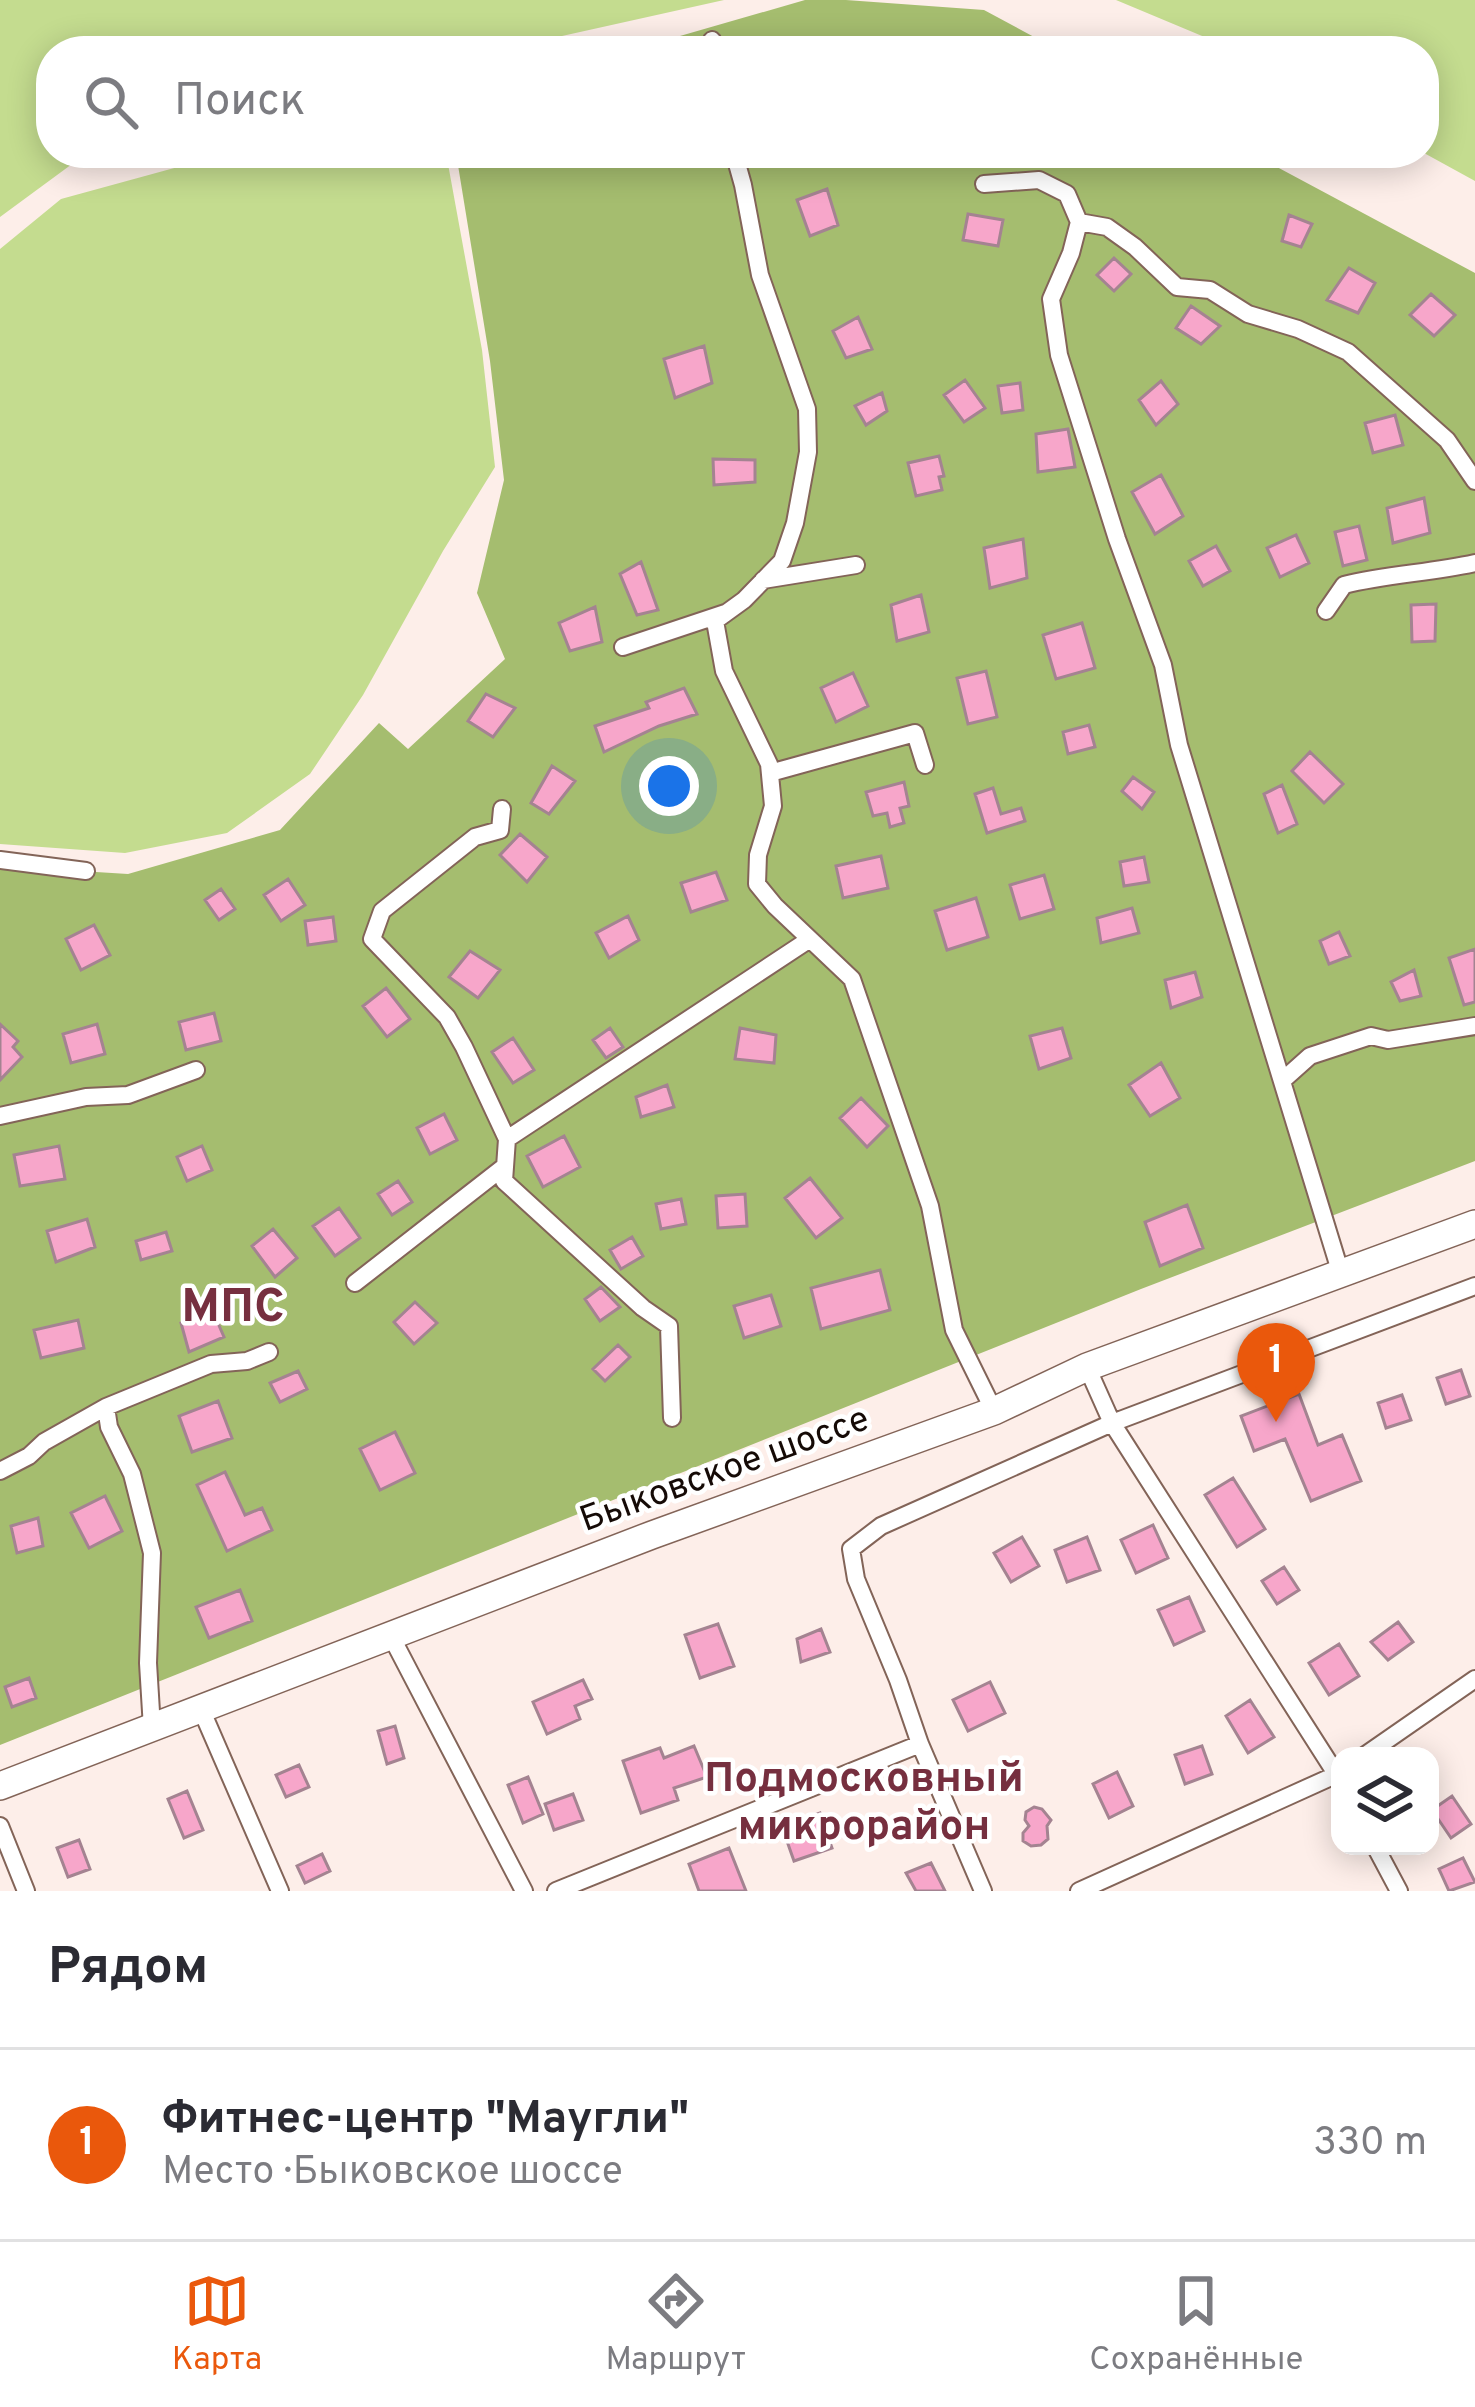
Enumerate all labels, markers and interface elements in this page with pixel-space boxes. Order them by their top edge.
search box [36,36,1439,168]
icon: search [78,69,144,135]
text: Поиск [174,74,305,131]
your location [639,756,699,816]
district label: МПС [181,1279,285,1339]
pin: 1 [1237,1323,1315,1422]
street label: Быковское шоссе [574,1397,876,1545]
map controls [1331,1747,1439,1855]
button: layers [1331,1747,1439,1855]
district label: Подмосковный микрорайон [704,1754,1024,1855]
text: Рядом [48,1937,208,2002]
text: Фитнес-центр "Маугли" [162,2092,689,2149]
text: 1 [79,2120,95,2169]
text: 330 m [1313,2120,1427,2169]
text: Место · Быковское шоссе [162,2149,623,2198]
tab: Карта [172,2268,262,2382]
tab: Маршрут [605,2268,746,2382]
tab: Сохранённые [1089,2268,1303,2382]

